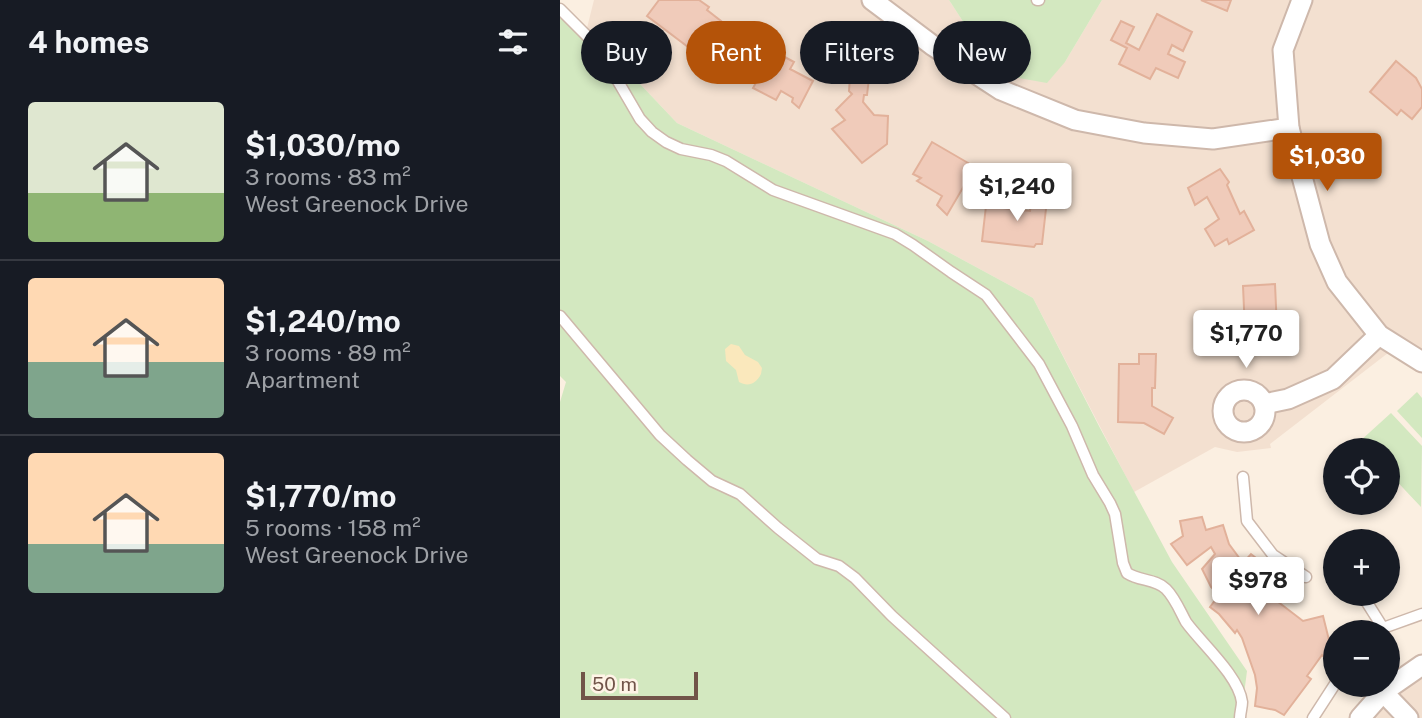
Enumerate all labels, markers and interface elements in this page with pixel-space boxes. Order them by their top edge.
chip: Buy [581,21,672,84]
chip: Rent [686,21,786,84]
chip: Filters [800,21,919,84]
chip: New [933,21,1031,84]
icon: filters [494,23,532,61]
text: 4 homes [28,24,149,60]
text: $1,030/mo [245,127,401,163]
icon: home [84,130,168,214]
pin: $1,030 [1270,134,1384,193]
text: $1,030 [1289,142,1365,169]
text: 3 rooms · 83 m² [245,163,411,190]
pin: $1,240 [960,164,1074,223]
text: $1,240 [979,172,1055,199]
text: West Greenock Drive [245,190,469,217]
text: $1,240/mo [245,303,401,339]
icon: home [84,306,168,390]
pin: $1,770 [1189,310,1303,370]
text: $1,770 [1209,319,1283,346]
text: 3 rooms · 89 m² [245,339,411,366]
text: Apartment [245,366,360,393]
map controls [1323,438,1400,697]
button: locate [1323,438,1400,515]
text: $1,770/mo [245,478,396,514]
icon: home [84,481,168,565]
text: 5 rooms · 158 m² [245,514,421,541]
button: + [1323,529,1400,606]
text: West Greenock Drive [245,541,469,568]
pin: $978 [1217,558,1299,617]
text: $978 [1228,566,1288,593]
button: − [1323,620,1400,697]
scale bar [581,669,698,701]
text: 50 m [592,673,637,695]

